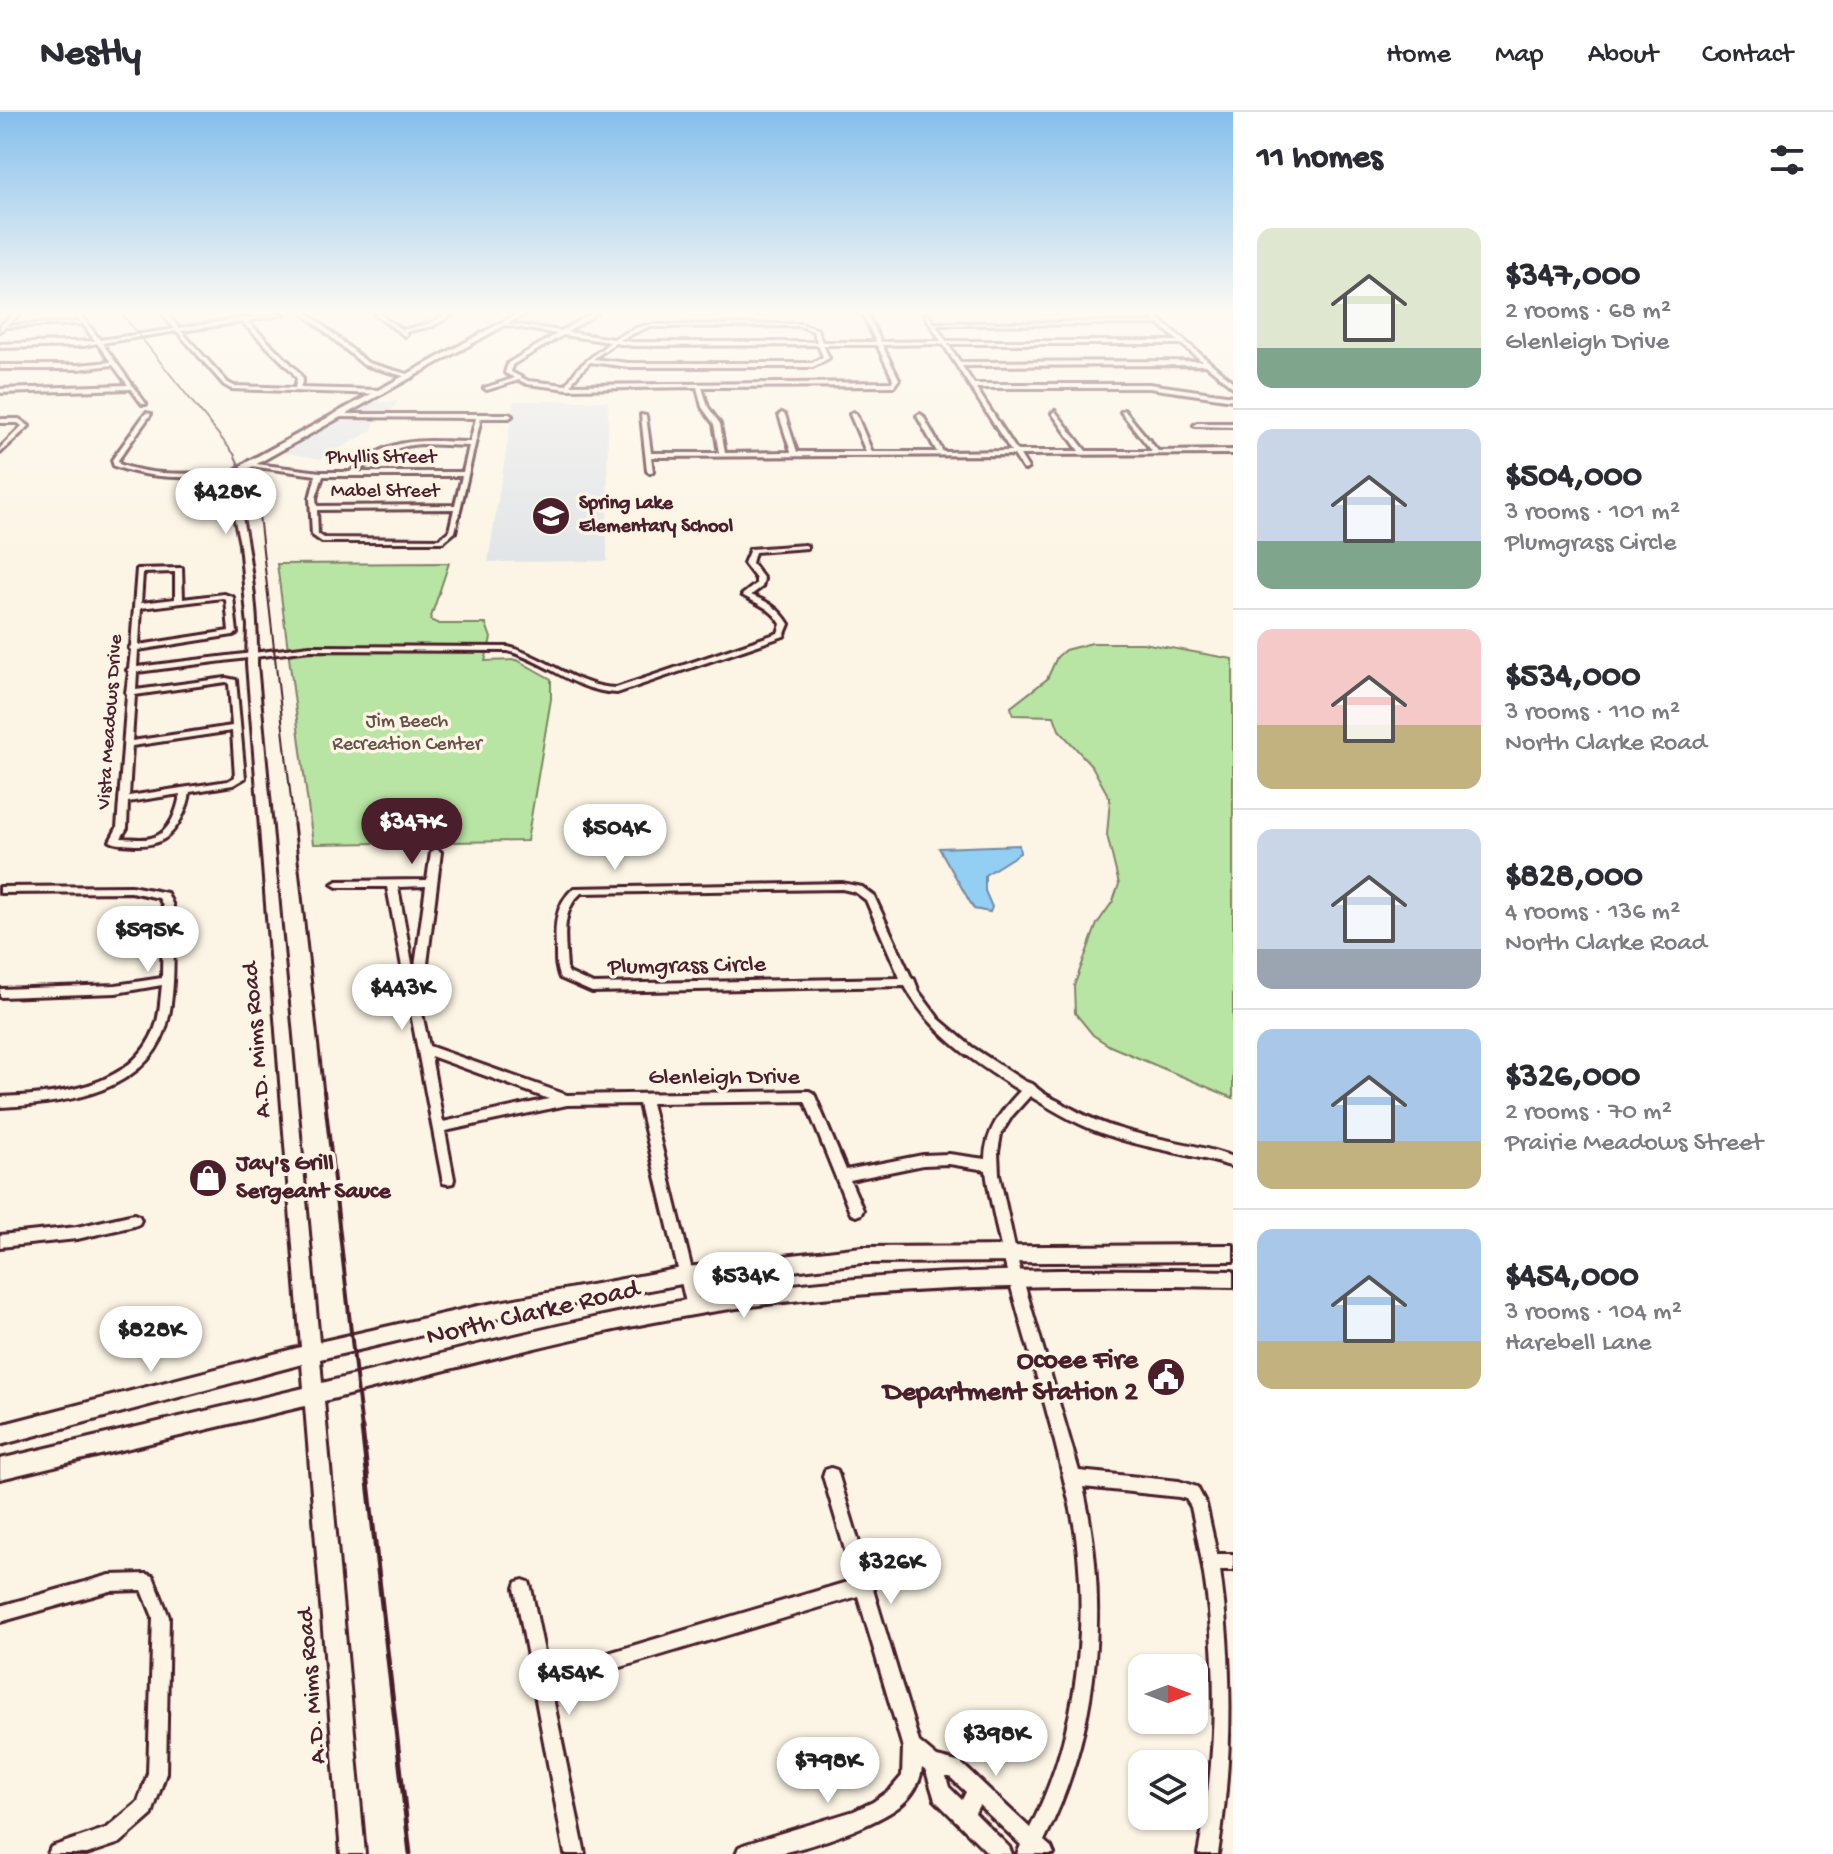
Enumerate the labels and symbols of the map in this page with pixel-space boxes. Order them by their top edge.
street label: Phyllis Street [325,447,438,470]
pin: $428K [170,468,282,536]
street label: Mabel Street [331,481,441,504]
place label: Spring Lake Elementary School [579,493,734,539]
school or university icon: Spring Lake Elementary School [530,495,572,537]
street label: Vista Meadows Drive [93,633,129,811]
park label: Jim Beech Recreation Center [332,711,484,757]
pin: $347K [356,798,468,866]
pin: $504K [559,804,671,872]
pin: $595K [92,906,204,974]
street label: Plumgrass Circle [607,951,767,983]
street label: A.D. Mims Road [237,959,279,1119]
pin: $443K [346,964,458,1032]
street label: Glenleigh Drive [648,1064,800,1093]
place label: Jay's Grill Sergeant Sauce [235,1150,392,1207]
shop icon: Jay's Grill Sergeant Sauce [187,1157,229,1199]
pin: $534K [688,1252,800,1320]
street label: North Clarke Road [423,1273,645,1355]
pin: $828K [95,1306,207,1374]
place label: Ocoee Fire Department Station 2 [880,1345,1140,1410]
public building icon: Ocoee Fire Department Station 2 [1145,1356,1187,1398]
pin: $326K [835,1538,947,1606]
street label: A.D. Mims Road [292,1605,334,1765]
pin: $454K [513,1649,625,1717]
north arrow [1128,1654,1208,1734]
pin: $398K [940,1710,1052,1778]
pin: $798K [772,1737,884,1805]

